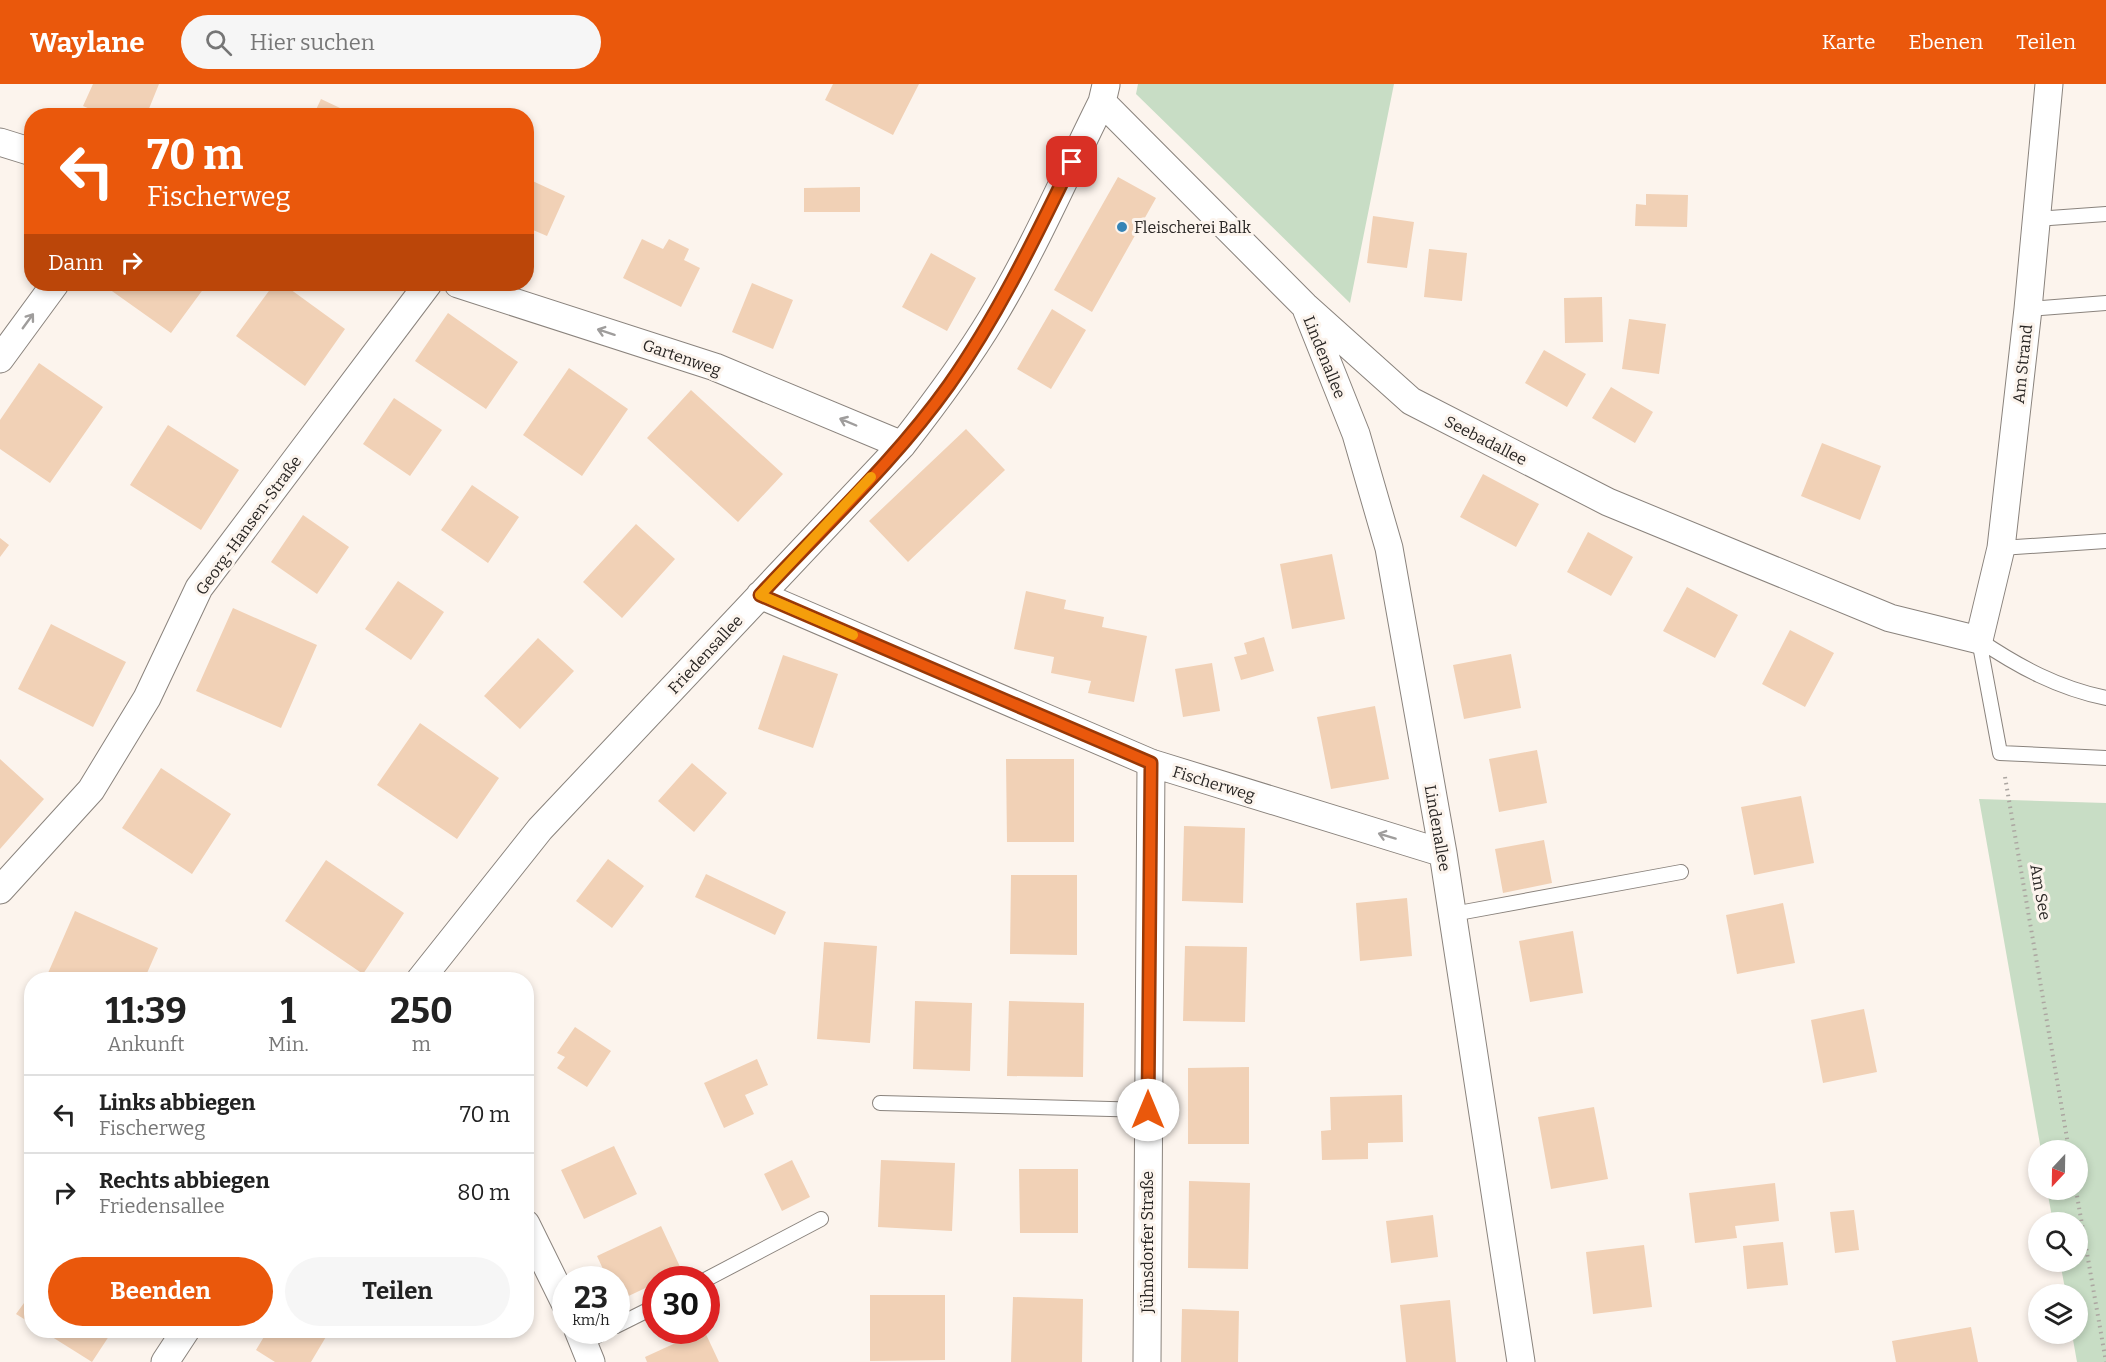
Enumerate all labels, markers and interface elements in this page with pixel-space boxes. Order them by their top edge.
search box [181,15,601,69]
text: Waylane [30,26,145,59]
icon: search [202,26,235,59]
text: Hier suchen [250,29,375,56]
text: Karte [1822,29,1875,55]
text: Ebenen [1908,29,1983,55]
text: Teilen [2016,29,2076,55]
text: 70 m [147,130,243,180]
icon: left [48,132,126,210]
pin [1046,136,1097,187]
icon: arrive [1055,145,1088,178]
text: Fischerweg [147,181,291,213]
place label: Fleischerei Balk [1134,218,1251,237]
marker: Fleischerei Balk [1115,220,1129,234]
icon: right [115,246,148,279]
text: Dann [48,249,103,276]
street label: Lindenallee [1299,313,1350,401]
one-way arrow [21,314,34,330]
street label: Am Strand [2009,323,2036,405]
one-way arrow [597,325,616,336]
street label: Gartenweg [640,335,724,380]
street label: Seebadallee [1442,412,1530,469]
one-way arrow [839,416,857,427]
street label: Georg-Hansen-Straße [192,452,305,599]
street label: Friedensallee [664,611,747,698]
street label: Fischerweg [1170,762,1257,805]
street label: Lindenallee [1421,783,1454,873]
one-way arrow [1378,830,1397,841]
street label: Am See [2026,863,2055,922]
text: 11:39 [105,989,187,1033]
text: 1 [281,989,296,1033]
text: 250 [390,989,453,1033]
text: Ankunft [107,1032,184,1056]
text: Min. [268,1032,309,1056]
text: m [412,1032,431,1056]
position arrow [1116,1078,1180,1142]
text: Links abbiegen [99,1089,256,1116]
icon: left [48,1098,81,1131]
text: 70 m [460,1101,510,1128]
text: Fischerweg [99,1116,205,1140]
north arrow [2028,1140,2088,1200]
map controls [2028,1140,2088,1344]
text: Rechts abbiegen [99,1167,270,1194]
street label: Jühnsdorfer Straße [1138,1171,1157,1314]
icon: right [48,1176,81,1209]
text: 80 m [457,1179,510,1206]
text: Friedensallee [99,1194,225,1218]
button: search [2028,1212,2088,1272]
button: Beenden [48,1257,273,1326]
button: Teilen [285,1257,510,1326]
speed limit sign: 30 [642,1266,720,1344]
text: 23 [574,1280,608,1316]
button: layers [2028,1284,2088,1344]
text: km/h [572,1311,610,1329]

